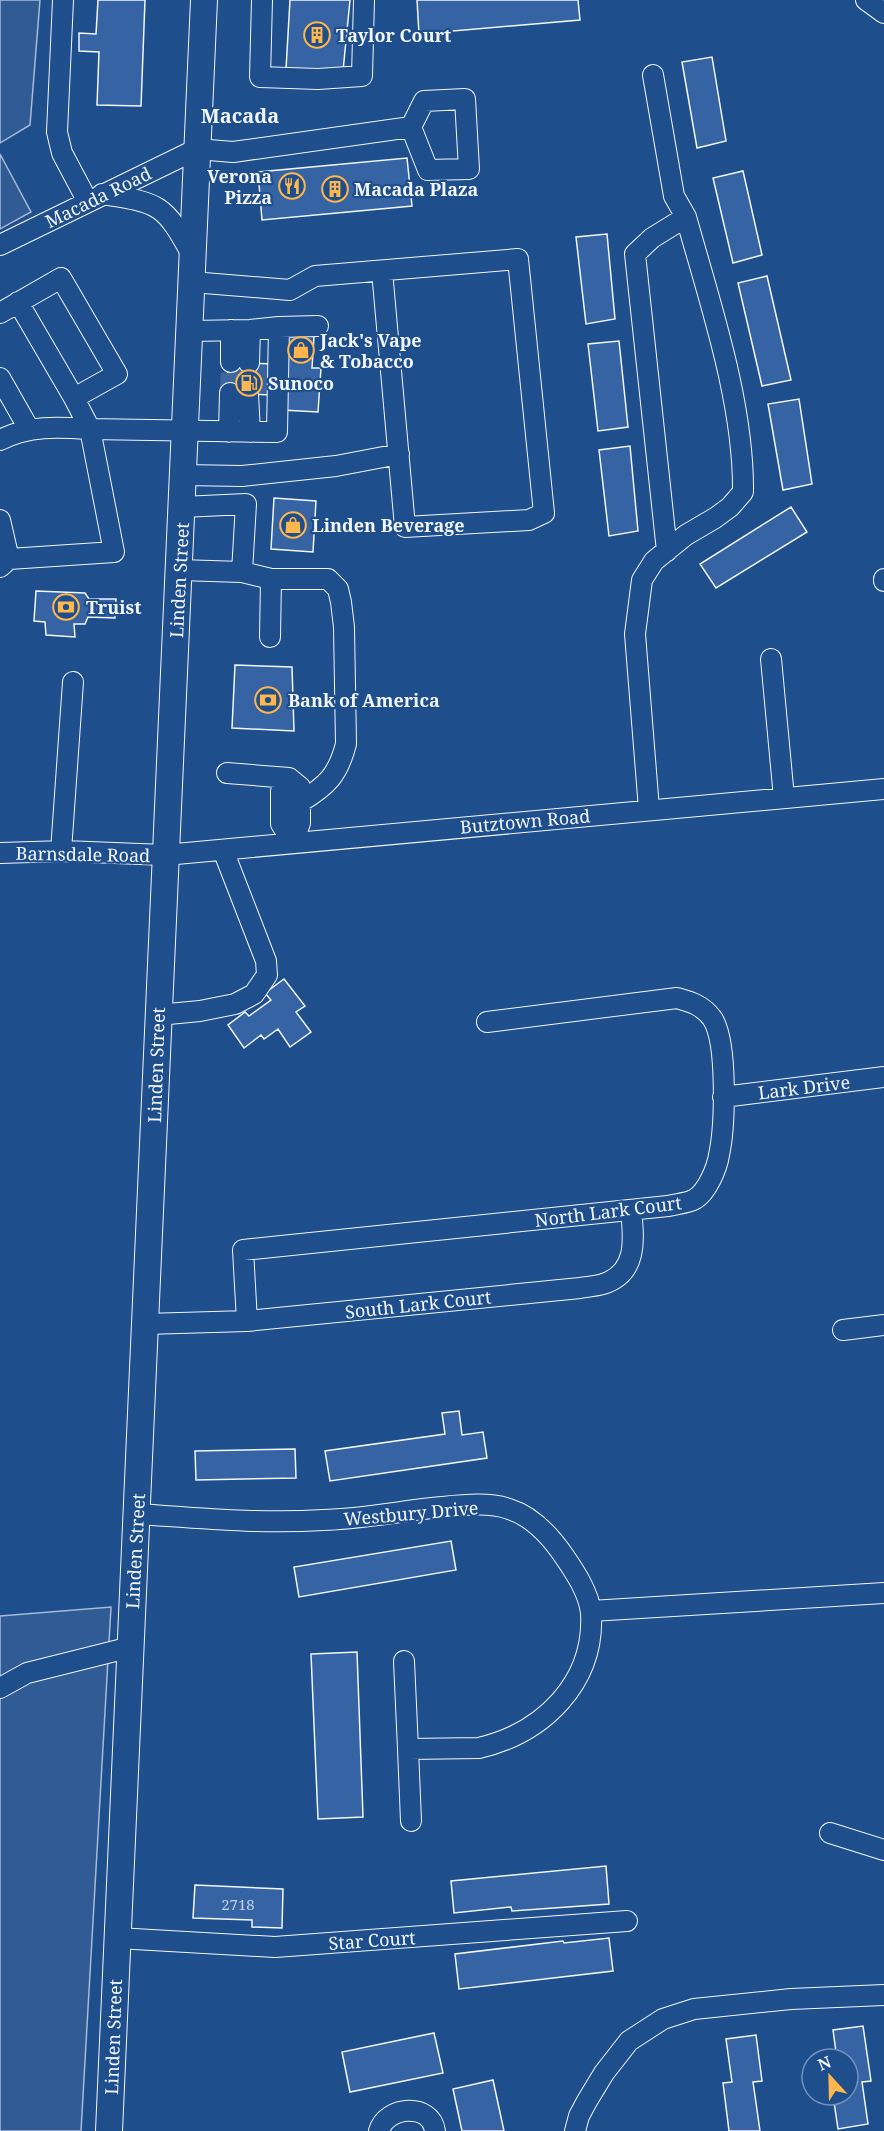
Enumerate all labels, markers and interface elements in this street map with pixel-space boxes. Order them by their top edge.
building icon: Taylor Court [302,20,332,50]
place label: Taylor Court [336,23,451,47]
district label: Macada [201,102,279,129]
street label: Macada Road [41,161,155,233]
place label: Verona Pizza [207,164,272,209]
restaurant icon: Verona Pizza [277,171,307,201]
building icon: Macada Plaza [320,174,350,204]
place label: Macada Plaza [354,177,479,201]
place label: Jack's Vape & Tobacco [319,328,422,373]
shop icon: Jack's Vape & Tobacco [286,335,316,365]
fuel station icon: Sunoco [234,368,264,398]
place label: Sunoco [268,371,334,395]
shop icon: Linden Beverage [278,510,308,540]
place label: Linden Beverage [312,513,465,537]
street label: Linden Street [164,522,194,638]
bank icon: Truist [51,592,81,622]
place label: Truist [86,595,141,619]
bank icon: Bank of America [253,685,283,715]
place label: Bank of America [288,688,440,712]
street label: Butztown Road [459,803,591,839]
street label: Barnsdale Road [16,841,150,867]
street label: Linden Street [142,1007,170,1123]
street label: Lark Drive [757,1069,851,1105]
street label: North Lark Court [533,1190,683,1232]
street label: South Lark Court [344,1284,492,1324]
street label: Linden Street [120,1493,150,1609]
street label: Westbury Drive [343,1495,479,1531]
house number: 2718 [221,1894,255,1914]
street label: Star Court [328,1925,416,1955]
street label: Linden Street [99,1979,127,2095]
north arrow [800,2047,860,2107]
text: N [814,2050,835,2076]

